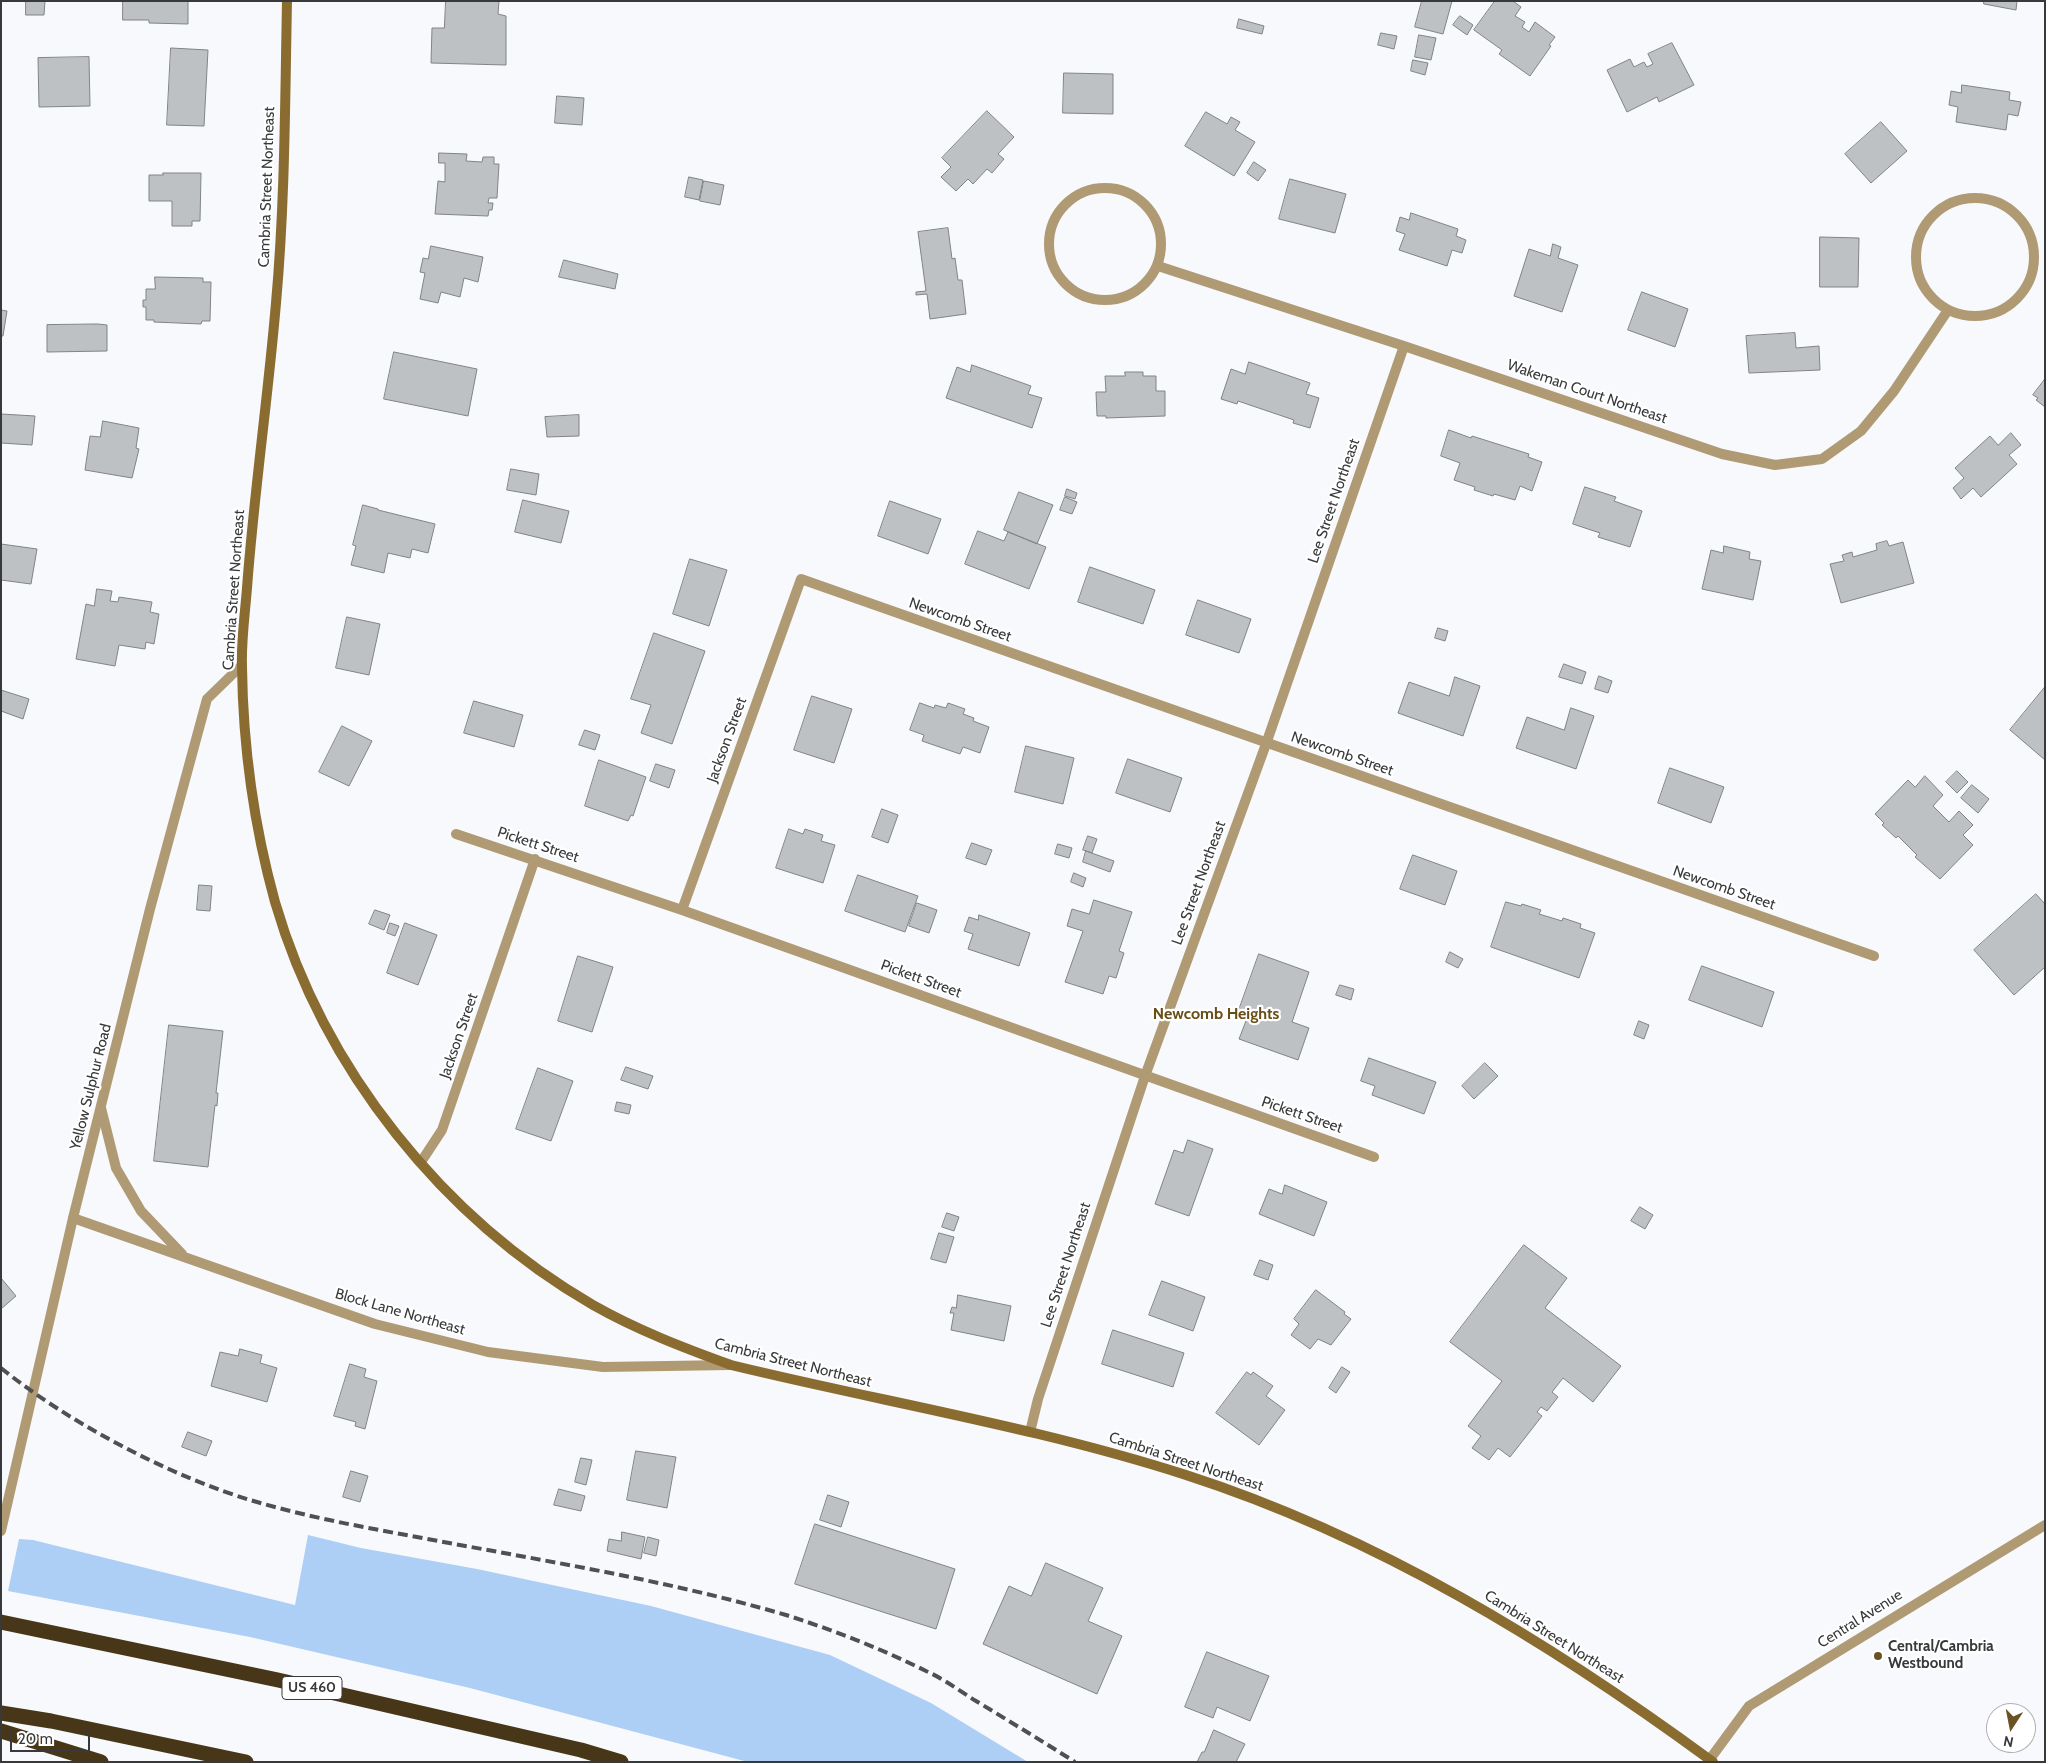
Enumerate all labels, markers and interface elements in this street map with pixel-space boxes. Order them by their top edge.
street label: Cambria Street Northeast [255,106,279,268]
street label: Wakeman Court Northeast [1505,356,1669,428]
street label: Lee Street Northeast [1304,436,1364,566]
street label: Cambria Street Northeast [219,509,249,671]
street label: Newcomb Street [906,594,1014,646]
street label: Jackson Street [703,695,751,785]
street label: Newcomb Street [1288,728,1396,780]
street label: Lee Street Northeast [1168,819,1230,947]
street label: Pickett Street [495,823,581,867]
street label: Newcomb Street [1670,862,1778,914]
street label: Pickett Street [878,956,964,1002]
street label: Jackson Street [436,991,482,1081]
district label: Newcomb Heights [1153,1004,1279,1024]
street label: Yellow Sulphur Road [67,1022,115,1152]
street label: Pickett Street [1259,1093,1345,1137]
street label: Lee Street Northeast [1037,1200,1095,1330]
street label: Block Lane Northeast [333,1285,467,1339]
street label: Cambria Street Northeast [713,1335,873,1391]
street label: Cambria Street Northeast [1107,1429,1265,1495]
street label: Central Avenue [1814,1586,1906,1652]
street label: Cambria Street Northeast [1481,1587,1627,1687]
place label: Central/Cambria Westbound [1888,1638,1994,1673]
marker: Central/Cambria Westbound [1872,1650,1884,1662]
road number: US 460 [282,1676,342,1700]
north arrow [1986,1703,2036,1753]
scale bar [12,1720,92,1752]
text: 20 m [18,1730,53,1748]
text: N [2002,1732,2015,1752]

